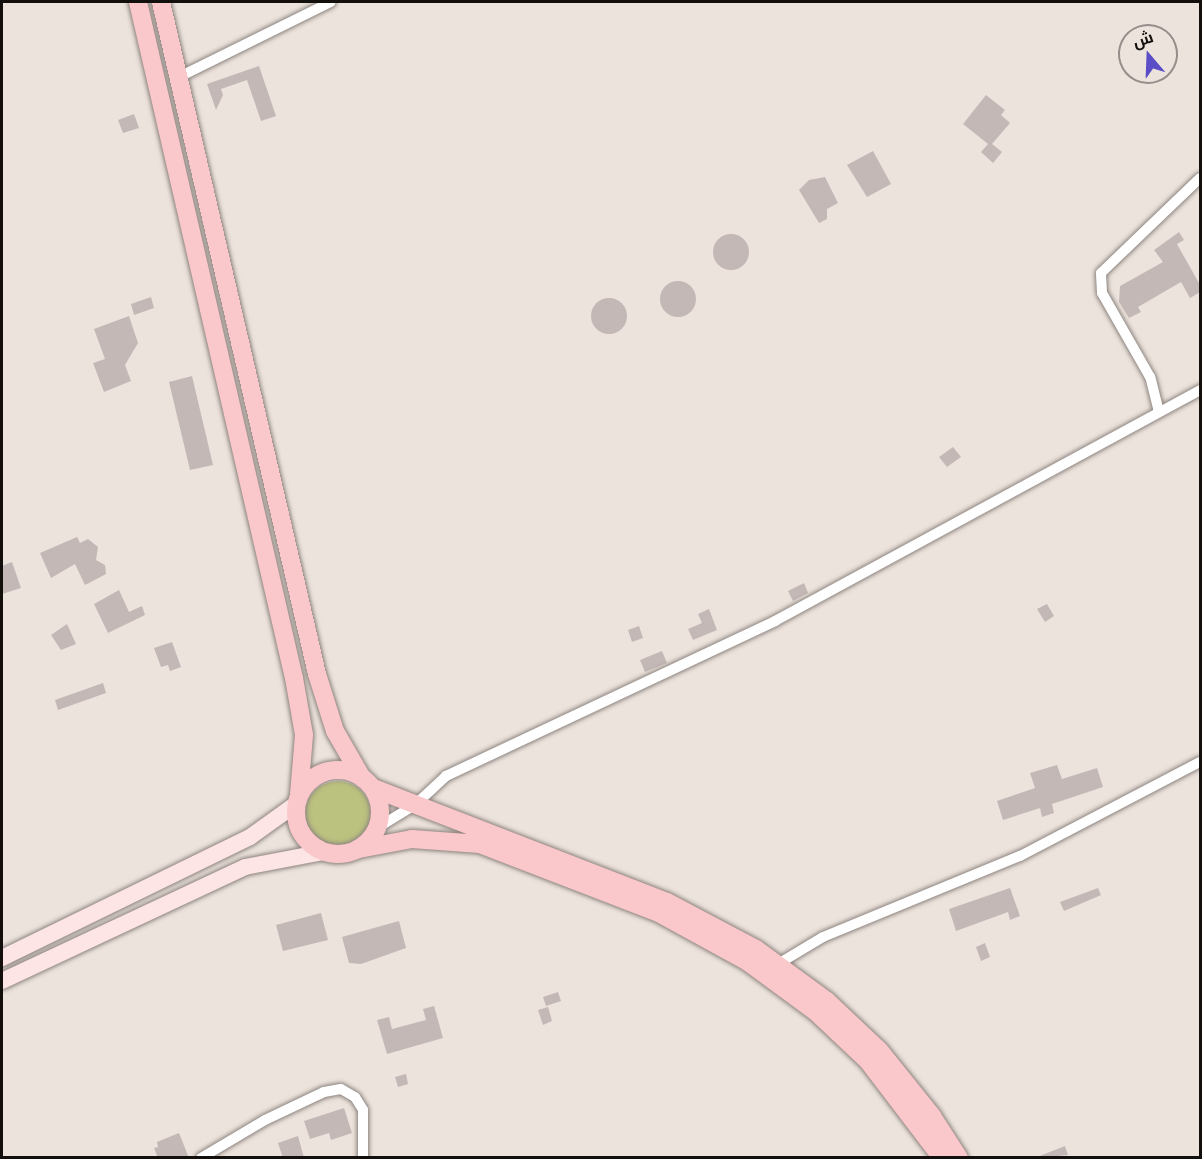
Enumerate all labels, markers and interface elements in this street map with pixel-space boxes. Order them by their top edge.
north arrow [1118,24,1178,84]
text: ش [1130,26,1156,52]

